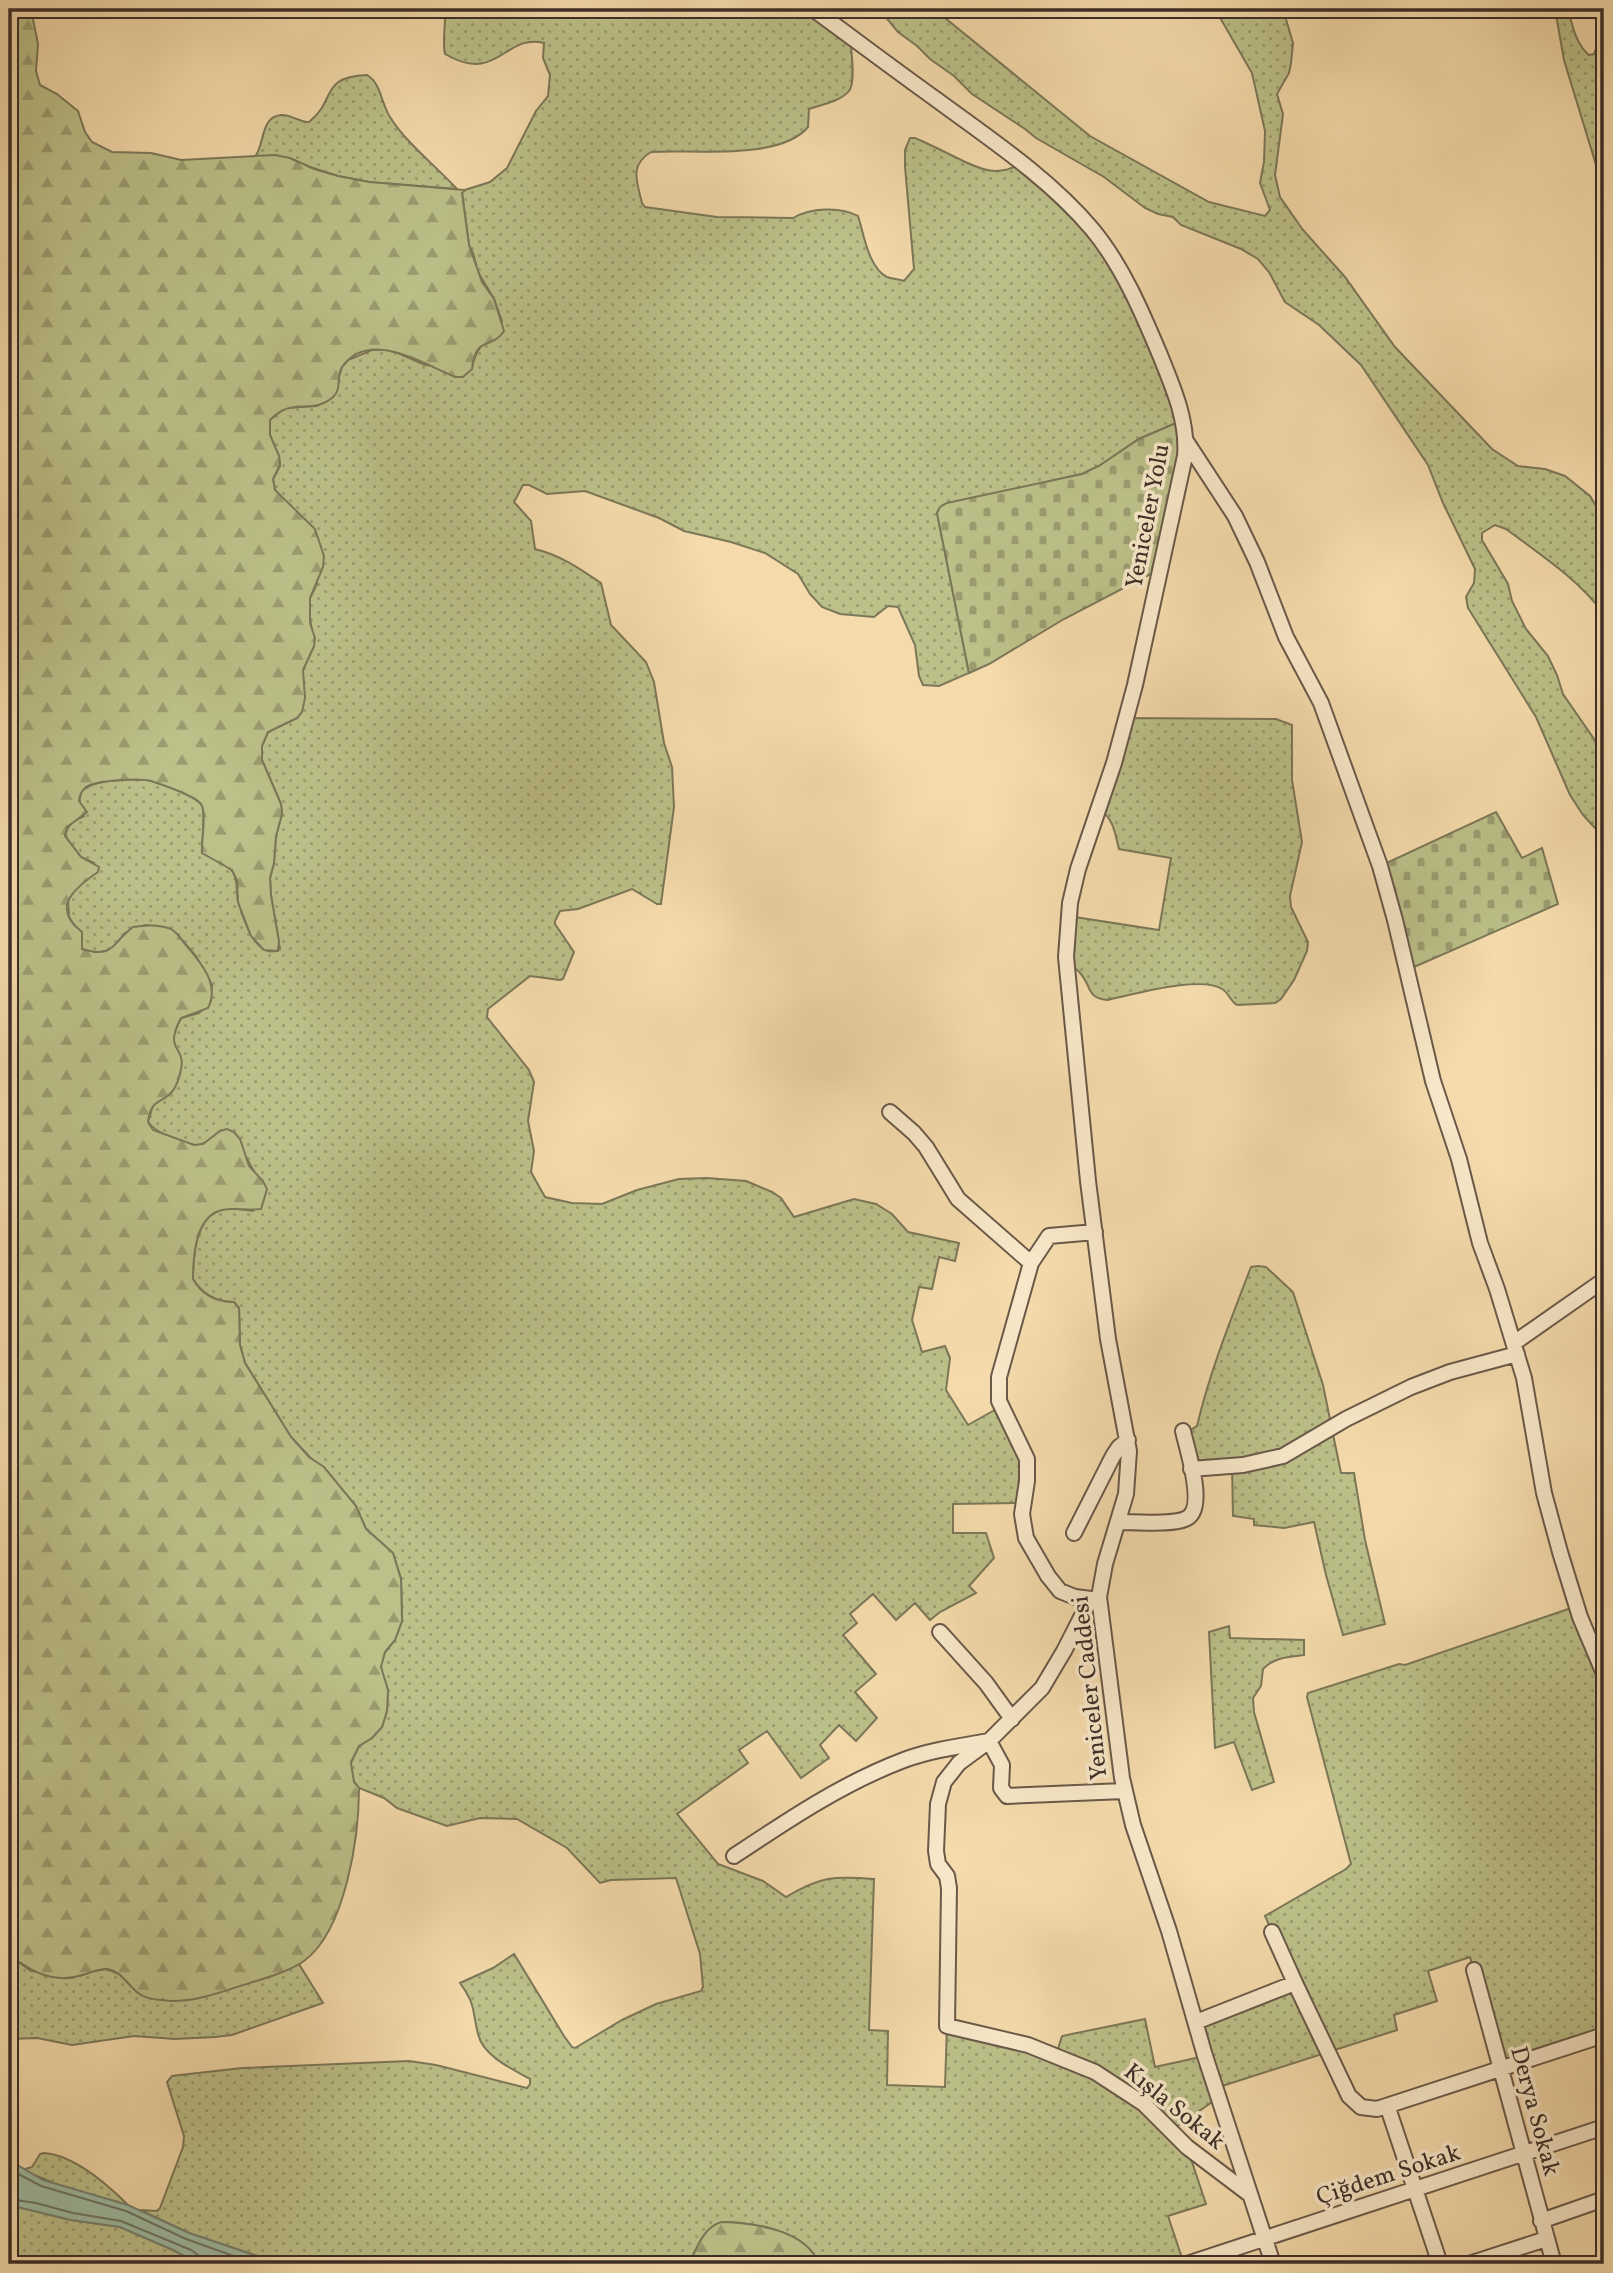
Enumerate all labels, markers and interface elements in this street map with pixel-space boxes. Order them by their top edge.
street label: Yeniceler Yolu [1118,441,1180,592]
street label: Yeniceler Caddesi [1064,1594,1118,1782]
street label: Derya Sokak [1500,2043,1568,2180]
street label: Kışla Sokak [1116,2056,1232,2159]
street label: Çiğdem Sokak [1312,2137,1465,2215]

